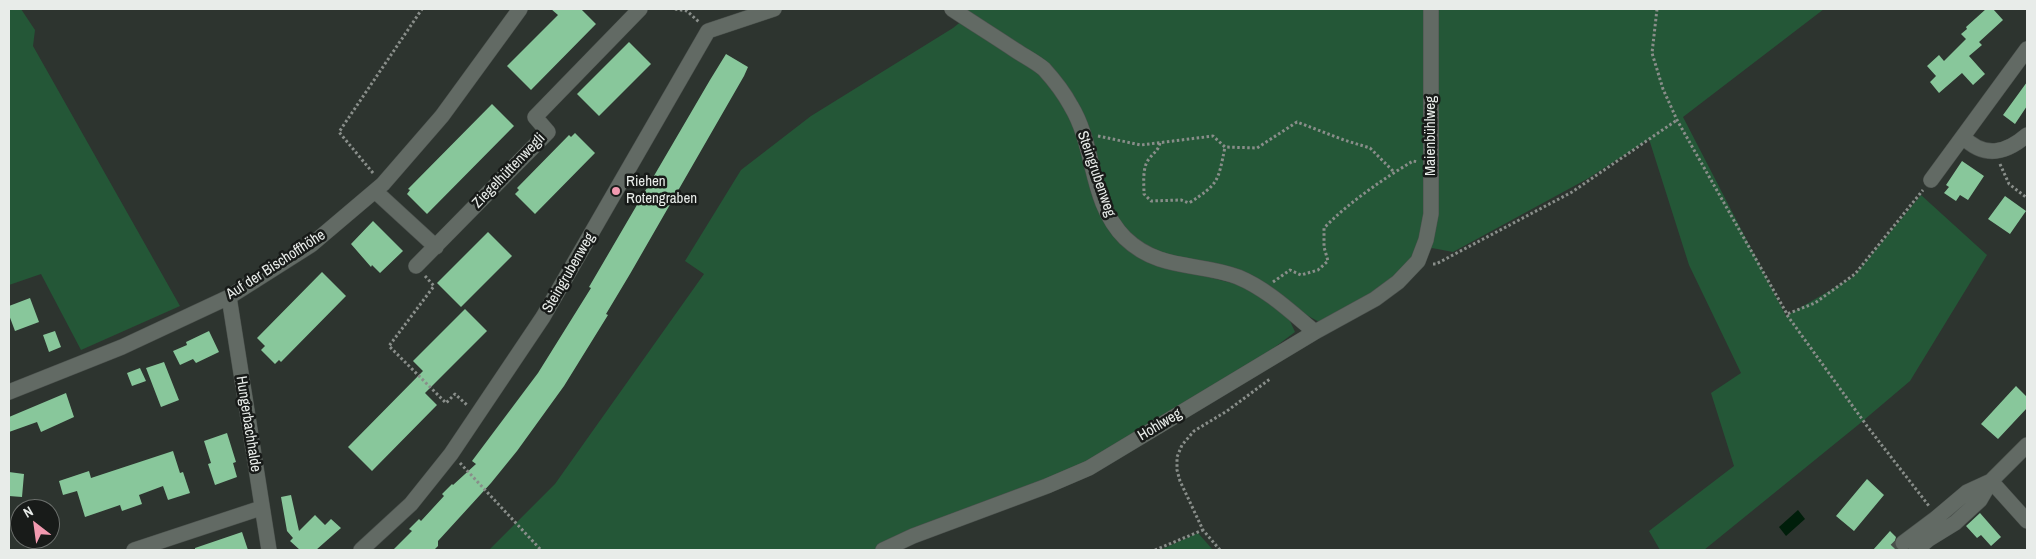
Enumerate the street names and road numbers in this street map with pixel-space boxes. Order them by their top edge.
street label: Maienbühlweg [1422,96,1440,176]
street label: Steingrubenweg [1073,129,1119,219]
street label: Ziegelhüttenwegli [469,130,549,212]
street label: Auf der Bischoffhöhe [223,226,329,304]
street label: Steingrubenweg [539,230,599,316]
street label: Hungerbachhalde [232,375,264,473]
street label: Hohlweg [1135,405,1185,445]

